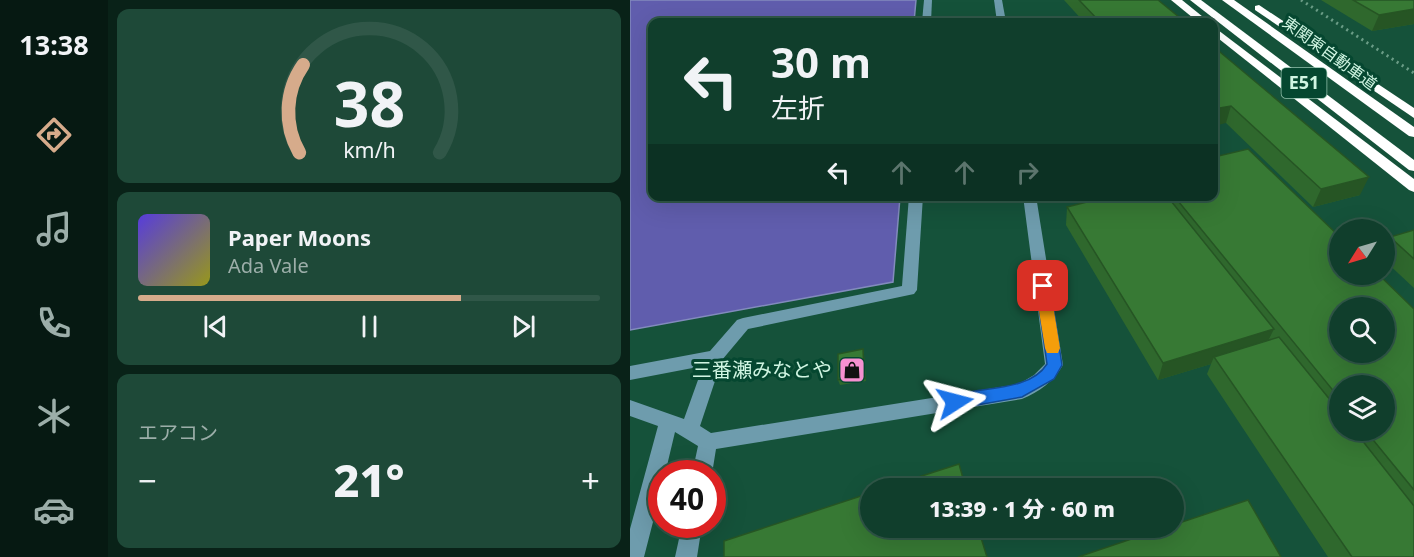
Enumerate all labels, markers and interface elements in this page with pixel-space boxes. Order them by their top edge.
street label: 東関東自動車道 [1278,11,1382,95]
text: 13:38 [19,26,89,63]
text: 30 m [771,33,871,90]
icon: left [672,42,750,120]
text: 38 [333,60,405,145]
road number: E51 [1282,68,1326,98]
text: 左折 [771,89,825,126]
icon: directions [33,114,75,156]
text: km/h [343,135,395,164]
icon: left [822,156,855,189]
icon: ahead [885,156,918,189]
icon: ahead [948,156,981,189]
icon: right [1011,156,1044,189]
icon: music [33,208,75,250]
north arrow [1329,219,1395,285]
map controls [1329,219,1395,441]
text: Paper Moons [228,222,371,252]
text: Ada Vale [228,252,309,279]
pin [1017,260,1068,311]
icon: arrive [1026,269,1059,302]
button: search [1329,297,1395,363]
icon: phone [33,302,75,344]
icon: previous [199,310,232,343]
icon: pause [353,310,386,343]
icon: next [507,310,540,343]
shop icon: 三番瀬みなとや [837,355,867,385]
place label: 三番瀬みなとや [692,356,832,383]
position arrow [923,370,987,434]
button: layers [1329,375,1395,441]
icon: climate [33,395,75,437]
text: エアコン [138,419,218,446]
text: 21° [333,449,405,510]
text: − [138,458,157,503]
text: + [581,458,600,503]
speed limit sign: 40 [648,460,726,538]
icon: car [33,489,75,531]
text: 13:39 · 1 分 · 60 m [929,493,1115,523]

